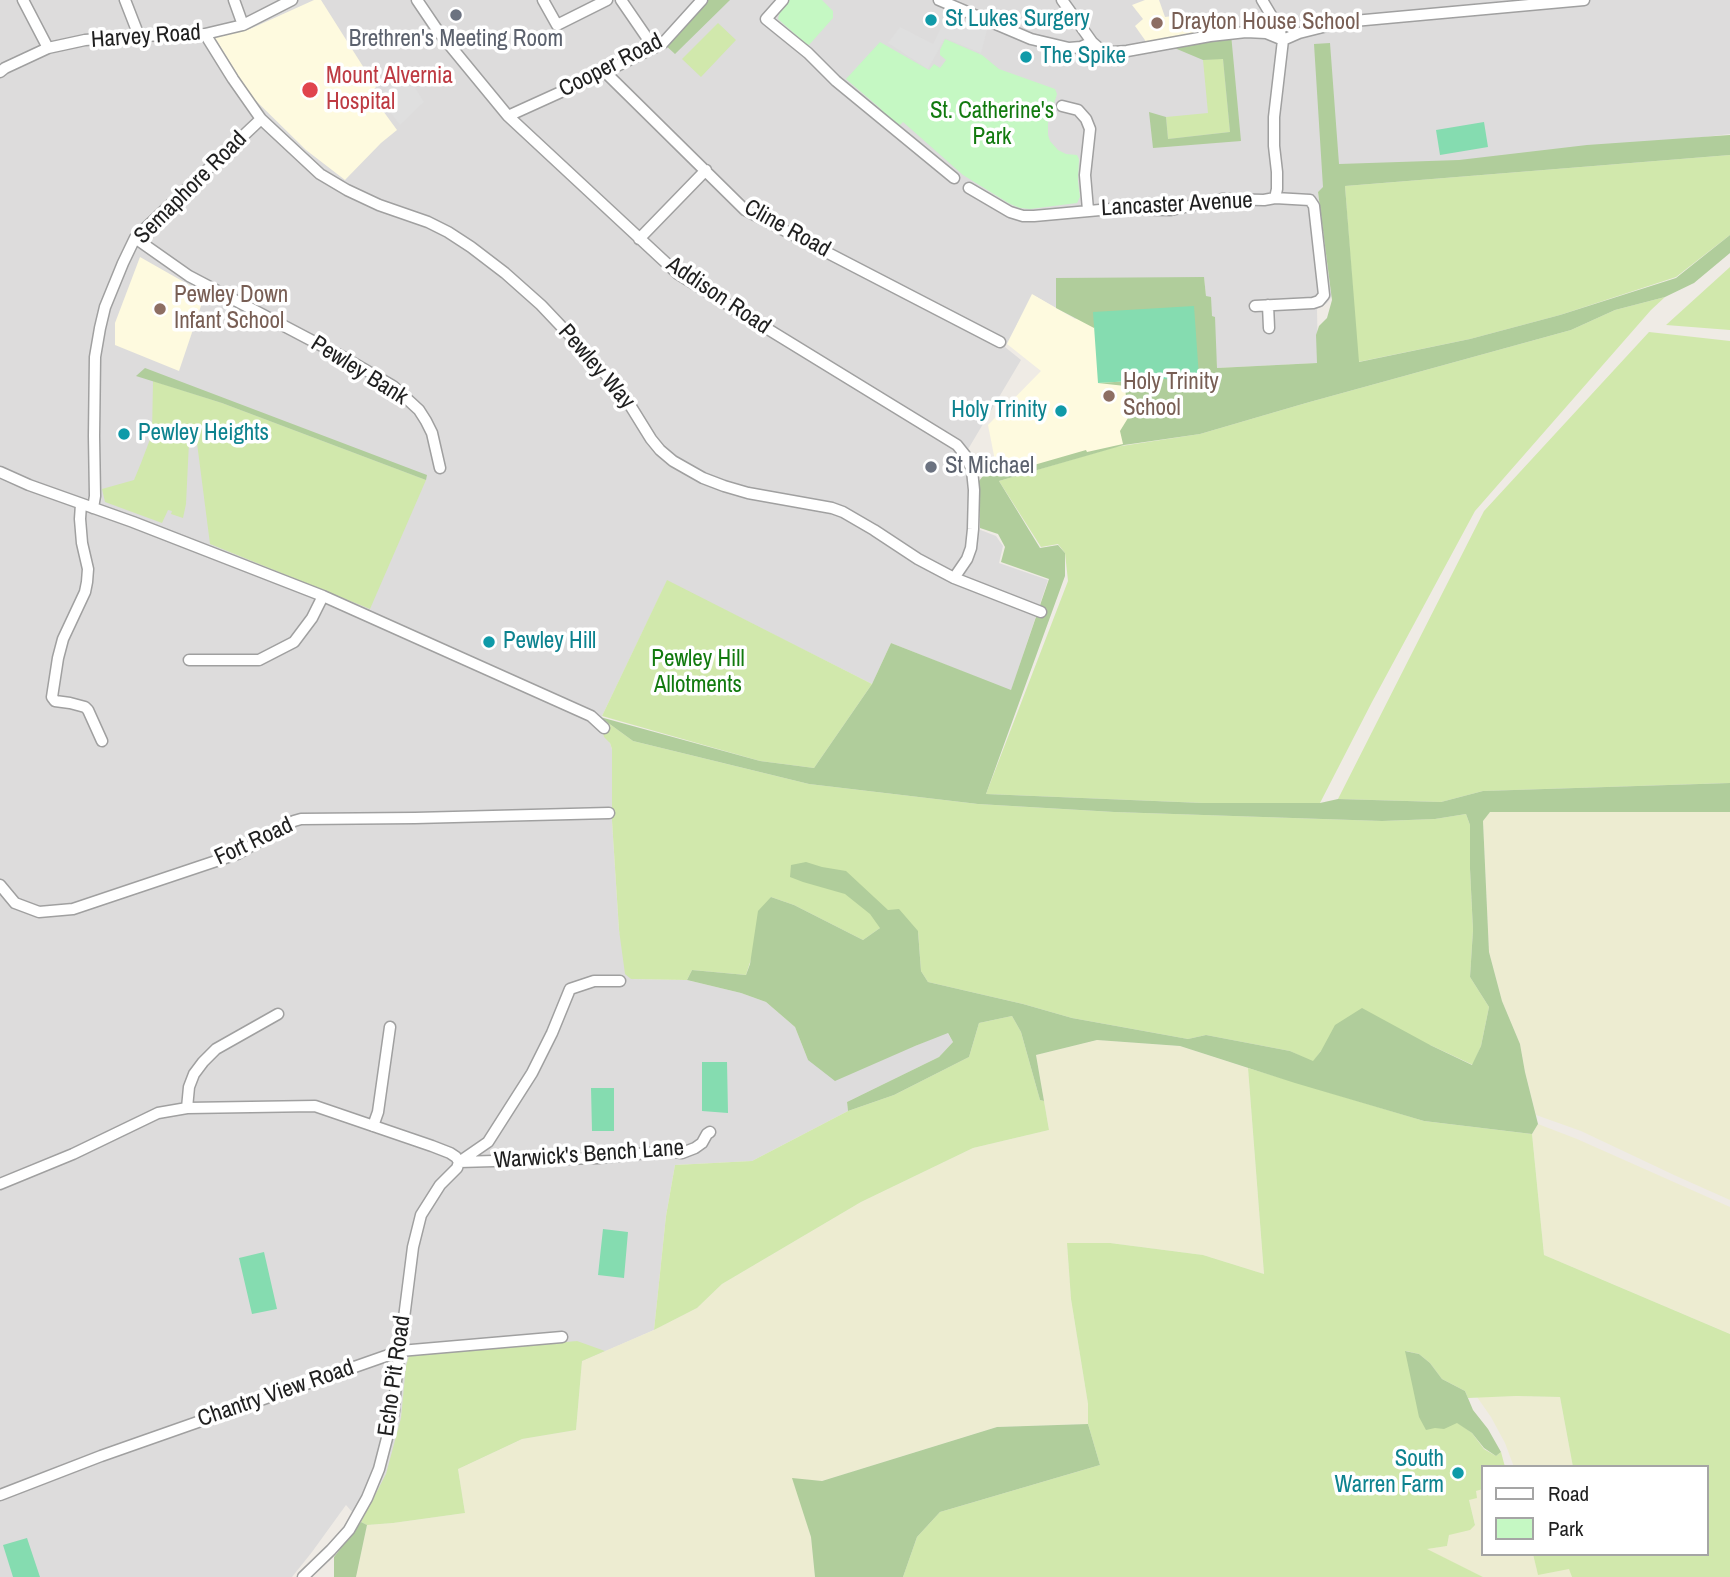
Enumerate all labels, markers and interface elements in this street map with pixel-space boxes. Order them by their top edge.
place label: St Lukes Surgery [945,6,1090,34]
marker: Brethren's Meeting Room [448,7,464,23]
place label: Drayton House School [1171,9,1360,37]
marker: St Lukes Surgery [923,12,939,28]
marker: Drayton House School [1149,15,1165,31]
street label: Harvey Road [90,19,202,55]
place label: Brethren's Meeting Room [349,26,563,54]
street label: Cooper Road [555,28,667,104]
place label: The Spike [1040,43,1126,71]
marker: The Spike [1018,49,1034,65]
place label: Mount Alvernia Hospital [326,63,453,117]
marker: Mount Alvernia Hospital [300,80,320,100]
park label: St. Catherine's Park [930,98,1054,152]
street label: Semaphore Road [129,126,253,250]
street label: Lancaster Avenue [1101,187,1253,223]
street label: Cline Road [739,194,835,264]
street label: Addison Road [661,251,775,341]
place label: Pewley Down Infant School [174,282,288,336]
marker: Pewley Down Infant School [152,301,168,317]
street label: Pewley Way [552,319,640,415]
street label: Pewley Bank [305,330,413,412]
place label: Holy Trinity School [1123,369,1219,423]
marker: Holy Trinity School [1101,388,1117,404]
place label: Holy Trinity [951,397,1047,425]
marker: Holy Trinity [1053,403,1069,419]
place label: Pewley Heights [138,420,269,448]
marker: Pewley Heights [116,426,132,442]
place label: St Michael [945,453,1034,481]
marker: St Michael [923,459,939,475]
place label: Pewley Hill [503,628,596,656]
marker: Pewley Hill [481,634,497,650]
park label: Pewley Hill Allotments [651,646,745,700]
street label: Fort Road [211,812,297,872]
street label: Warwick's Bench Lane [493,1135,685,1175]
street label: Echo Pit Road [373,1314,417,1438]
street label: Chantry View Road [194,1354,358,1434]
place label: South Warren Farm [1335,1446,1444,1500]
marker: South Warren Farm [1450,1465,1466,1481]
legend [1482,1465,1709,1556]
text: Road [1548,1479,1589,1508]
text: Park [1548,1514,1583,1543]

